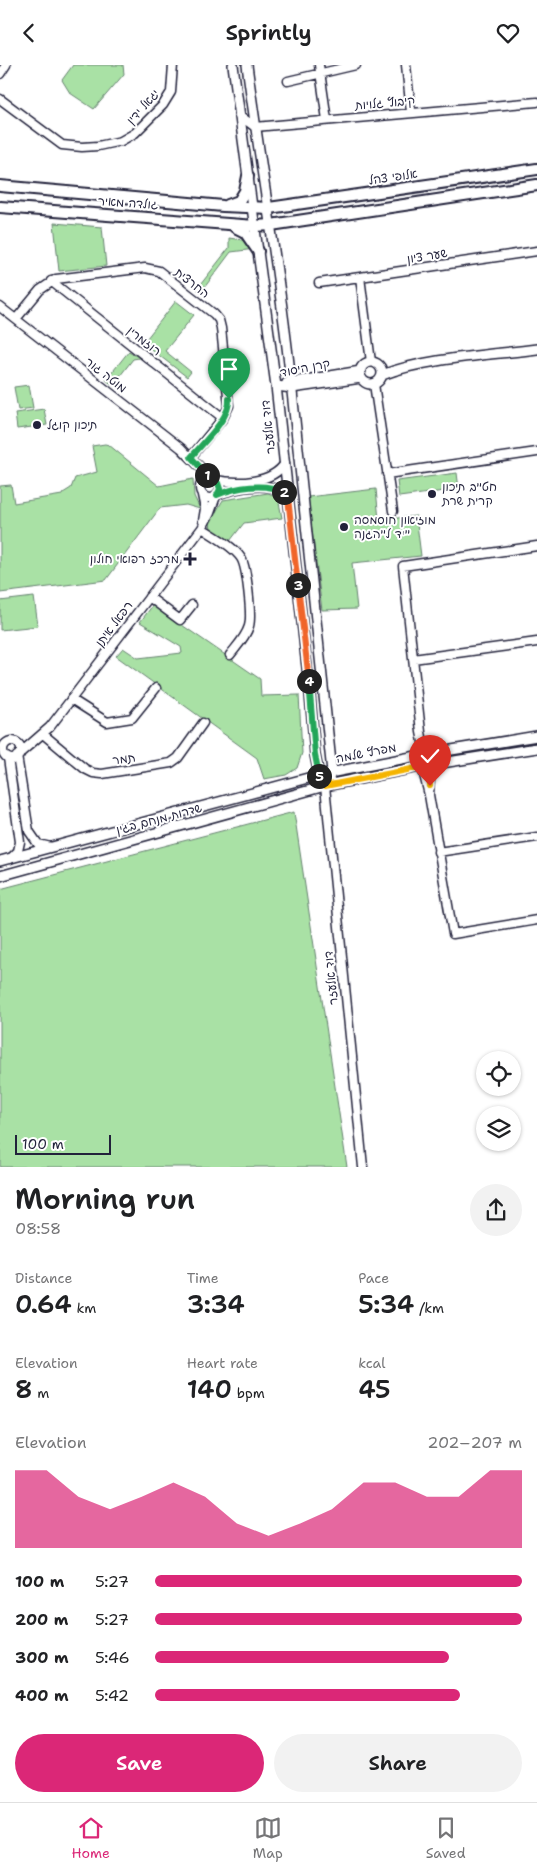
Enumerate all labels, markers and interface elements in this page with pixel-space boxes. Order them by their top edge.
text: Sprintly [225,18,312,47]
icon: back [15,19,43,47]
icon: heart [494,19,522,47]
street label: יגאל ידין [123,86,163,128]
street label: קיבוץ גלויות [353,92,416,114]
street label: אלופי צהל [368,166,419,188]
street label: גולדה מאיר [97,193,159,213]
street label: שער ציון [406,245,449,267]
street label: החרצית [170,264,213,302]
street label: רוזמרין [124,323,164,359]
pin [208,348,250,399]
street label: מוטה גור [82,354,130,396]
icon: arrive [215,355,243,383]
street label: קרן היסוד [279,355,331,381]
street label: דוד אלעזר [257,399,279,455]
place label: תיכון קוגל [47,417,97,433]
marker: תיכון קוגל [31,419,43,431]
pin: 1 [194,463,220,487]
text: 1 [204,466,211,484]
pin: 2 [272,479,296,505]
place label: חט"ב תיכון קרית שרת [441,479,497,509]
text: 2 [280,483,289,501]
marker: חט"ב תיכון קרית שרת [426,488,438,500]
place label: מוזיאון חוסמסה יד ל"הגנה" [354,512,436,542]
marker: מוזיאון חוסמסה יד ל"הגנה" [338,521,350,533]
place label: מרכז רפואי חולון [90,551,179,567]
marker: מרכז רפואי חולון [183,552,197,566]
pin: 3 [286,573,310,597]
text: 3 [294,576,303,594]
street label: רפאל איתן [92,598,136,650]
pin: 4 [296,669,322,693]
text: 4 [305,672,314,690]
pin [409,735,451,786]
street label: מפרץ שלמה [334,739,398,767]
icon: check [416,742,444,770]
street label: תמר [111,749,137,769]
pin: 5 [306,763,332,789]
text: 5 [315,767,324,785]
street label: שדרות מנחם בגין [114,800,204,838]
street label: דוד אלעזר [320,950,342,1006]
map controls [476,1051,521,1151]
button: locate [476,1051,521,1096]
button: layers [476,1106,521,1151]
scale bar [15,1132,111,1155]
text: 100 m [22,1135,64,1153]
text: Morning run [15,1180,195,1218]
button: share [470,1184,522,1236]
text: 08:58 [15,1218,61,1239]
text: Distance [15,1269,72,1287]
text: Time [187,1269,219,1287]
text: Pace [358,1269,389,1287]
text: 0.64 [15,1287,72,1321]
text: 3:34 [187,1287,245,1321]
text: 5:34 [358,1287,414,1321]
text: km [72,1299,96,1317]
text: /km [414,1299,444,1317]
text: Elevation [15,1354,78,1372]
text: Heart rate [187,1354,258,1372]
text: kcal [358,1354,386,1372]
text: 8 [15,1372,33,1406]
text: 140 [187,1372,232,1406]
text: 45 [358,1372,391,1406]
text: m [33,1384,49,1402]
text: bpm [232,1384,265,1402]
text: Elevation [15,1432,87,1453]
text: 202–207 m [427,1432,522,1453]
text: 100 m [15,1571,64,1592]
text: 5:27 [95,1571,129,1592]
text: 200 m [15,1609,68,1630]
text: 5:27 [95,1609,129,1630]
text: 300 m [15,1647,69,1668]
text: 5:46 [95,1647,130,1668]
text: 400 m [15,1685,69,1706]
text: 5:42 [95,1685,129,1706]
button: Save [15,1734,264,1792]
button: Share [274,1734,522,1792]
tab: Home [71,1814,110,1862]
tab: Map [253,1814,283,1862]
tab: Saved [426,1814,466,1862]

